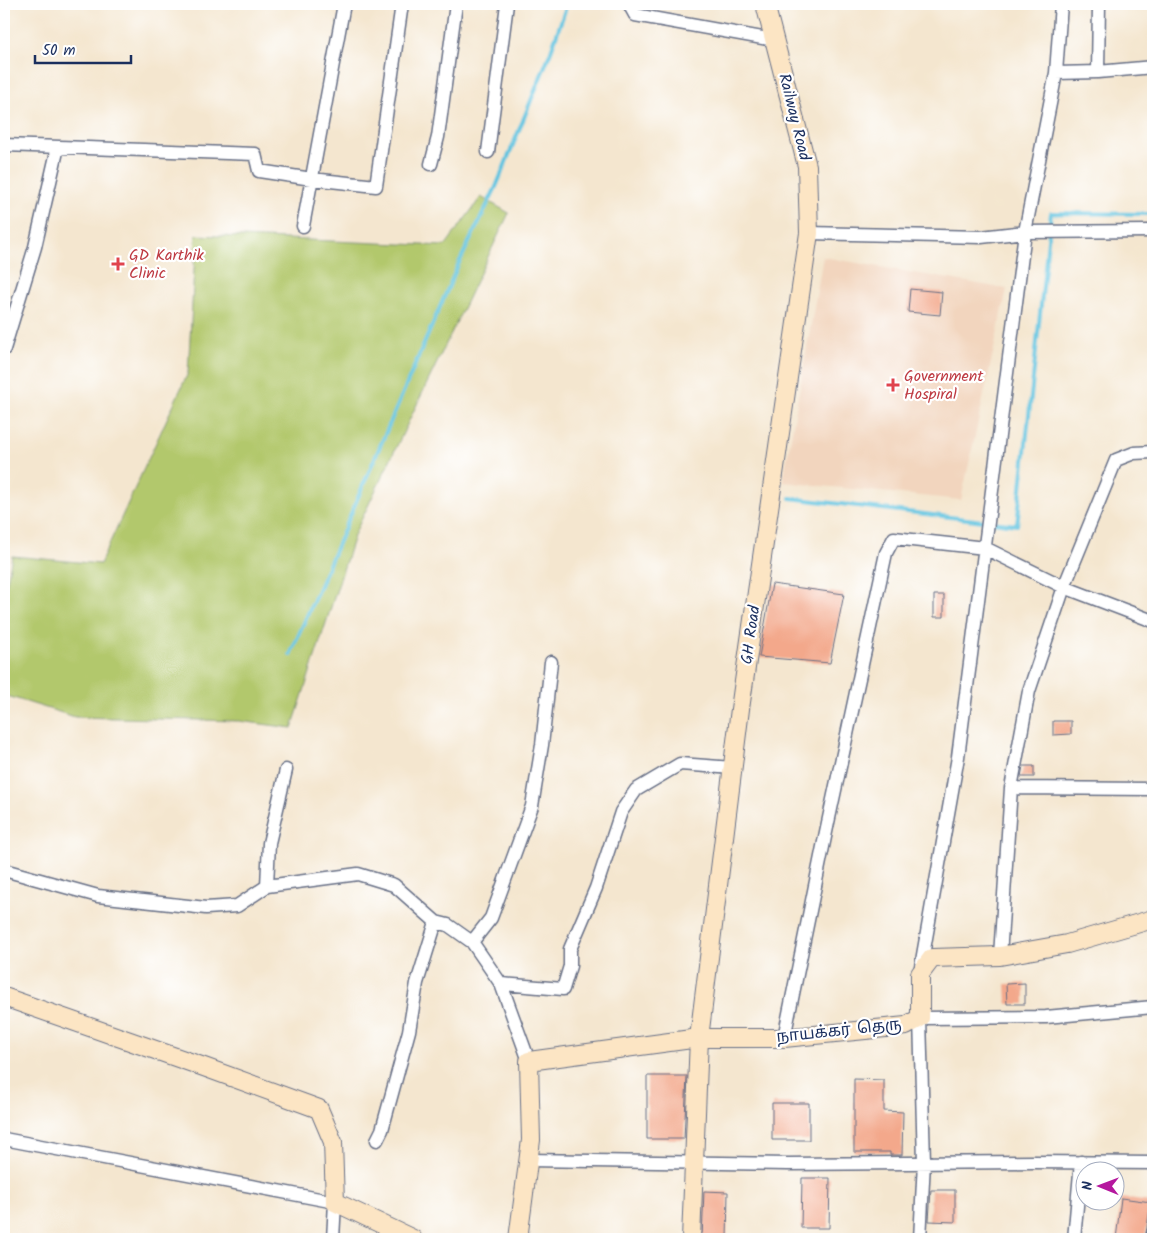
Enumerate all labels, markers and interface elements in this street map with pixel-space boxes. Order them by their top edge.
scale bar [35,32,131,64]
text: 50 m [42,39,76,63]
street label: Railway Road [771,71,817,164]
place label: GD Karthik Clinic [129,243,204,286]
marker: GD Karthik Clinic [111,257,125,271]
place label: Government Hospiral [904,364,984,407]
marker: Government Hospiral [886,378,900,392]
street label: GH Road [735,603,768,666]
street label: நாயக்கர் தெரு [775,1012,903,1050]
north arrow [1074,1160,1124,1210]
text: N [1077,1181,1099,1190]

